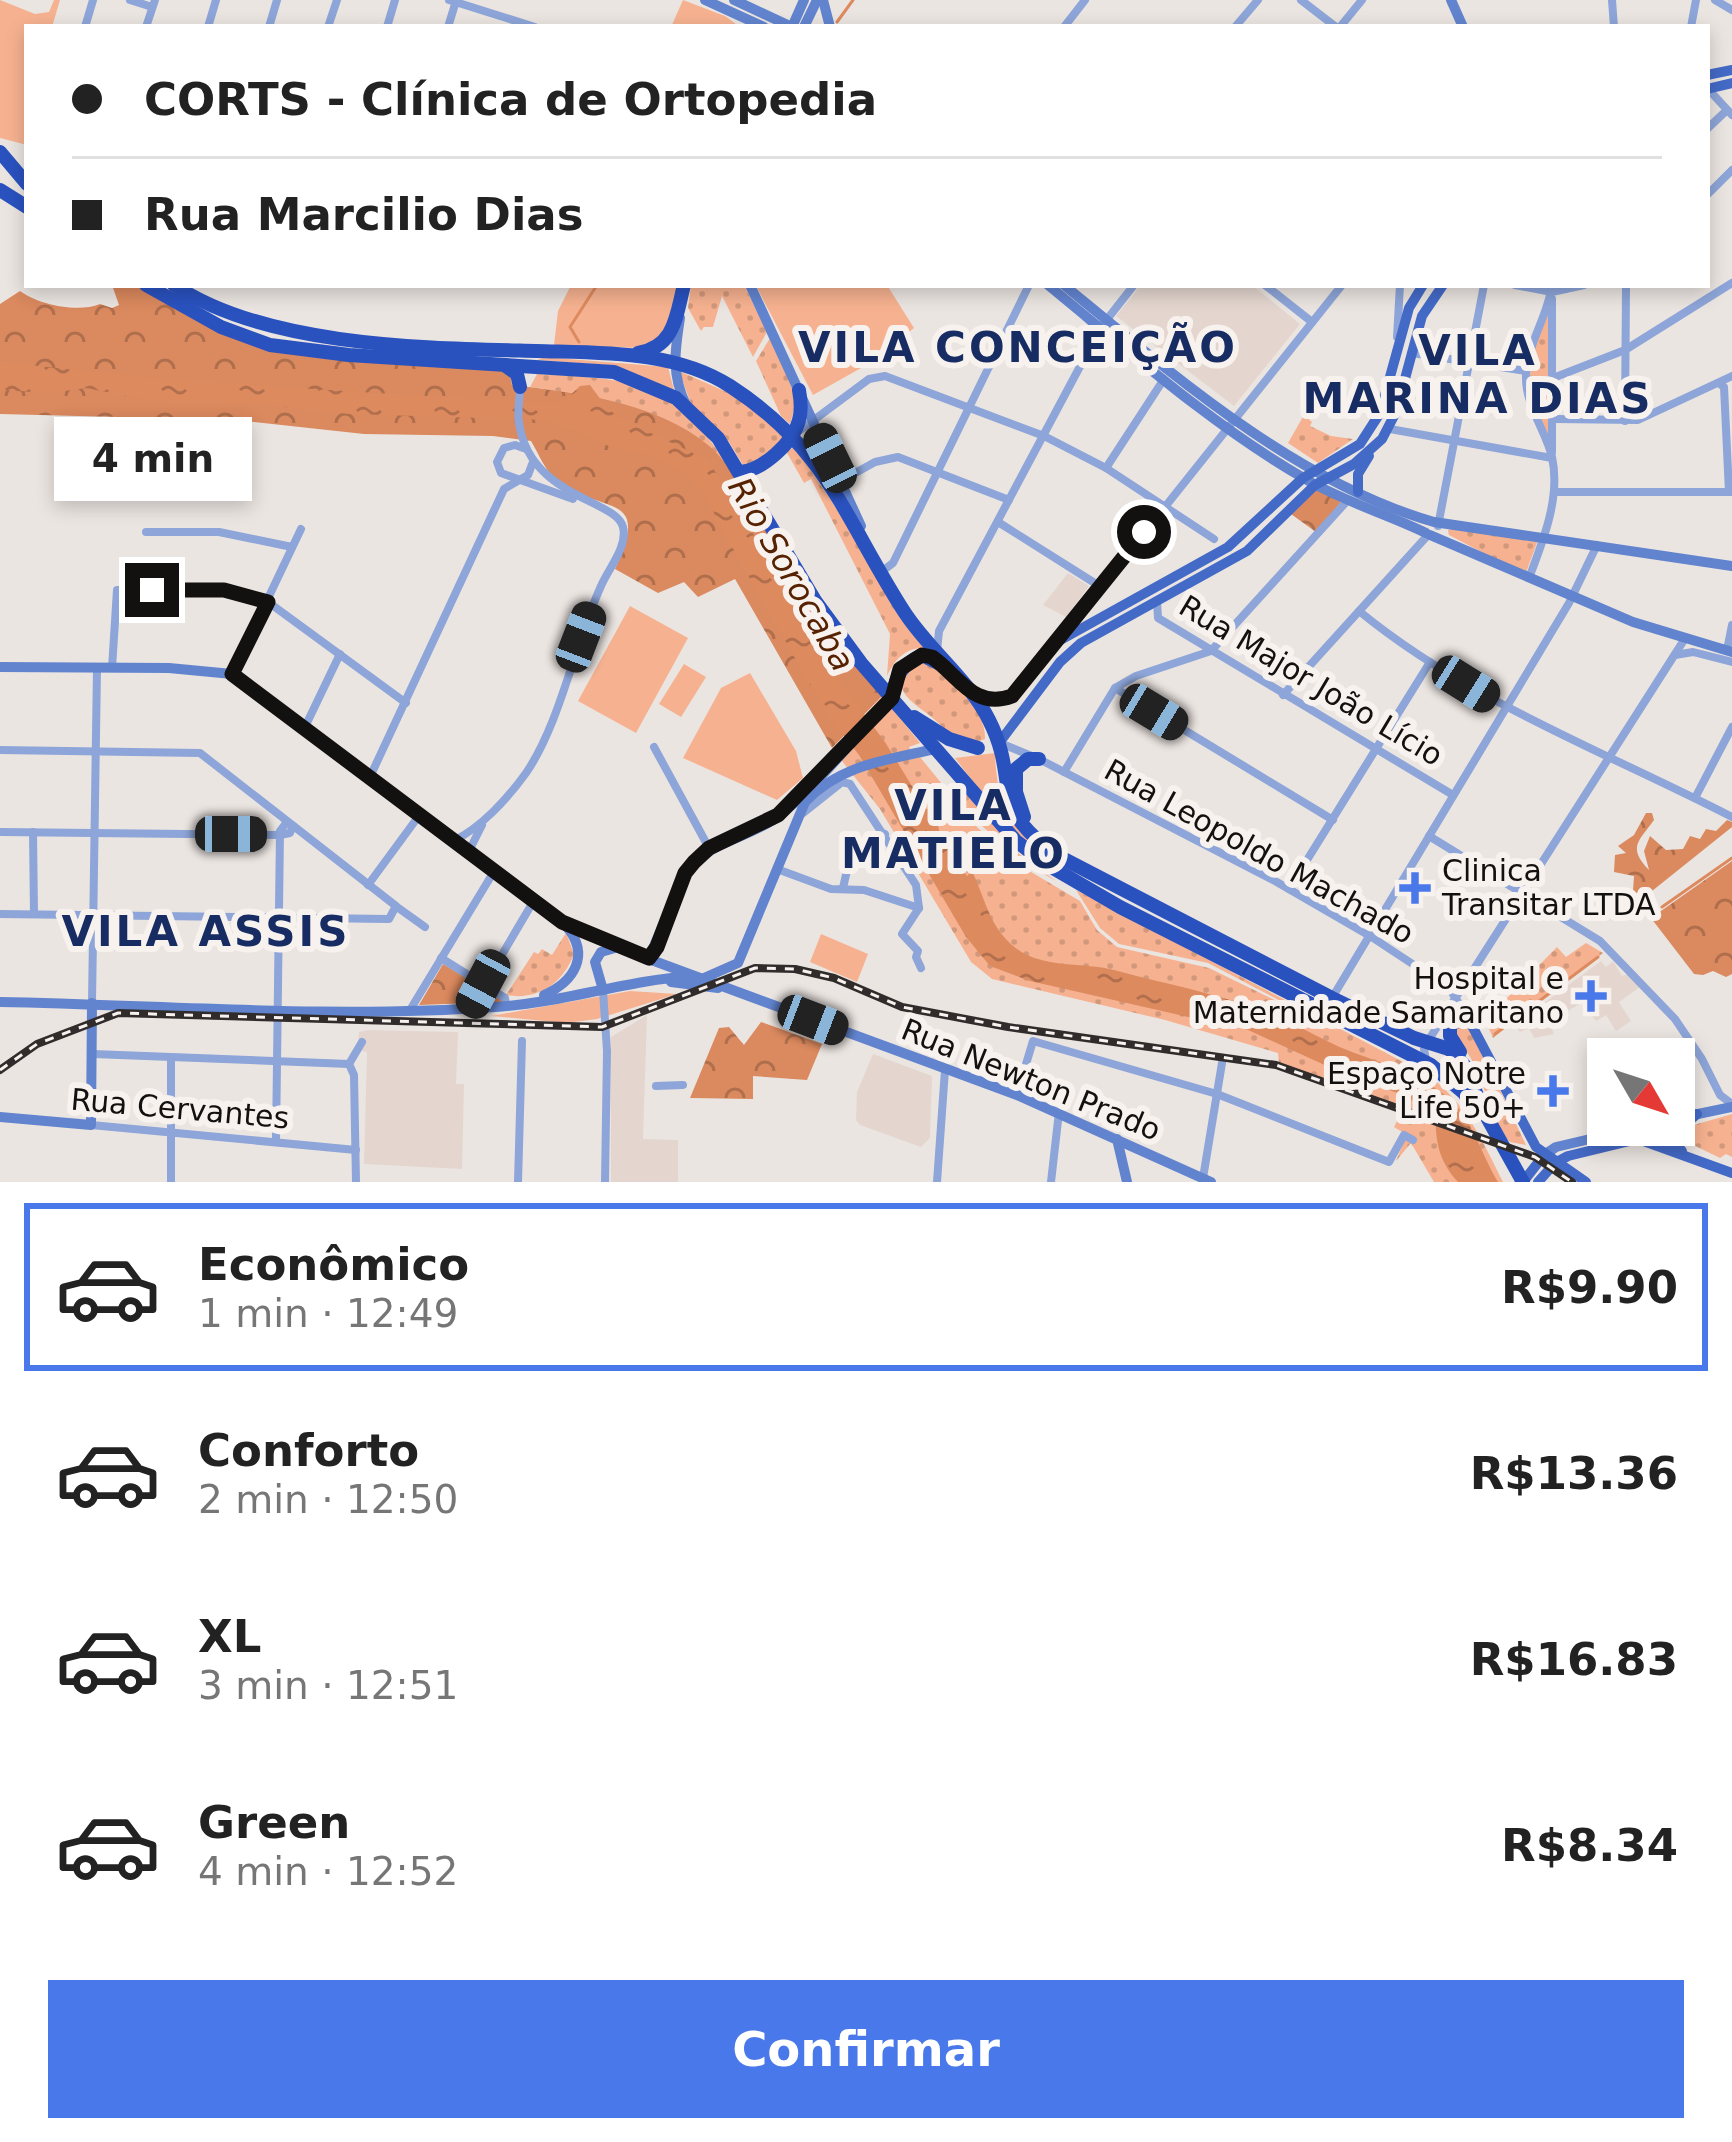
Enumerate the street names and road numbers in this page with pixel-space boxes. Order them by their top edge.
street label: Rua Major João Lício [1173,588,1449,773]
street label: Rua Leopoldo Machado [1099,752,1420,951]
street label: Rua Newton Prado [897,1012,1166,1147]
street label: Rua Cervantes [69,1082,291,1135]

